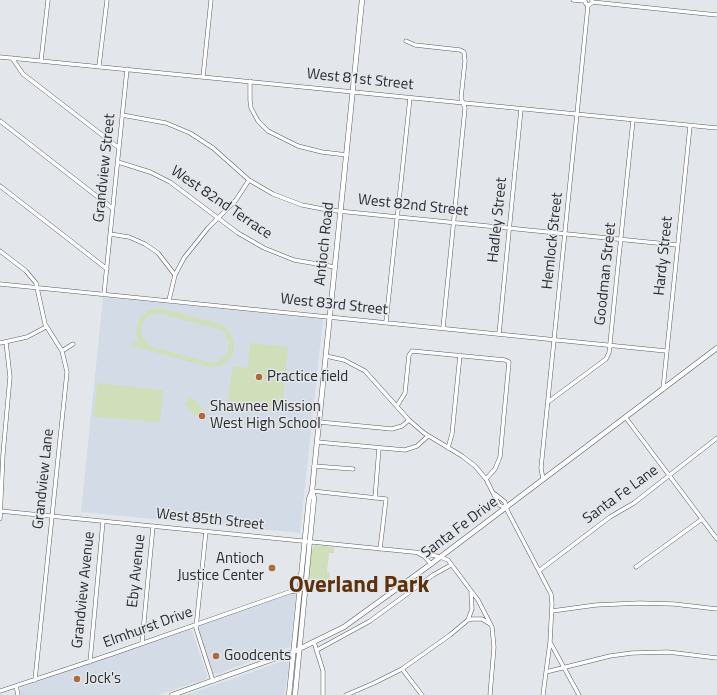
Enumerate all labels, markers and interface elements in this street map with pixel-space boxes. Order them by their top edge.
street label: West 81st Street [306,65,414,95]
street label: Grandview Street [90,113,120,223]
street label: West 82nd Terrace [167,162,275,244]
street label: Hadley Street [485,176,511,264]
street label: West 82nd Street [357,191,469,221]
street label: Hemlock Street [539,192,567,290]
street label: Antioch Road [312,201,338,287]
street label: Hardy Street [651,215,677,297]
street label: Goodman Street [592,222,620,326]
street label: West 83rd Street [279,290,389,320]
place label: Practice field [267,368,348,386]
marker: Practice field [254,372,264,382]
place label: Shawnee Mission West High School [210,398,321,433]
marker: Shawnee Mission West High School [197,411,207,421]
street label: Grandview Lane [30,428,58,530]
street label: Santa Fe Lane [580,462,662,528]
street label: Santa Fe Drive [418,493,502,563]
street label: West 85th Street [155,505,265,535]
street label: Grandview Avenue [69,531,99,649]
street label: Eby Avenue [124,534,150,608]
place label: Antioch Justice Center [177,550,264,585]
marker: Antioch Justice Center [267,563,277,573]
district label: Overland Park [289,572,429,600]
street label: Elmhurst Drive [101,603,195,653]
place label: Goodcents [224,647,291,665]
marker: Goodcents [211,651,221,661]
place label: Jock's [85,670,121,688]
marker: Jock's [72,674,82,684]

